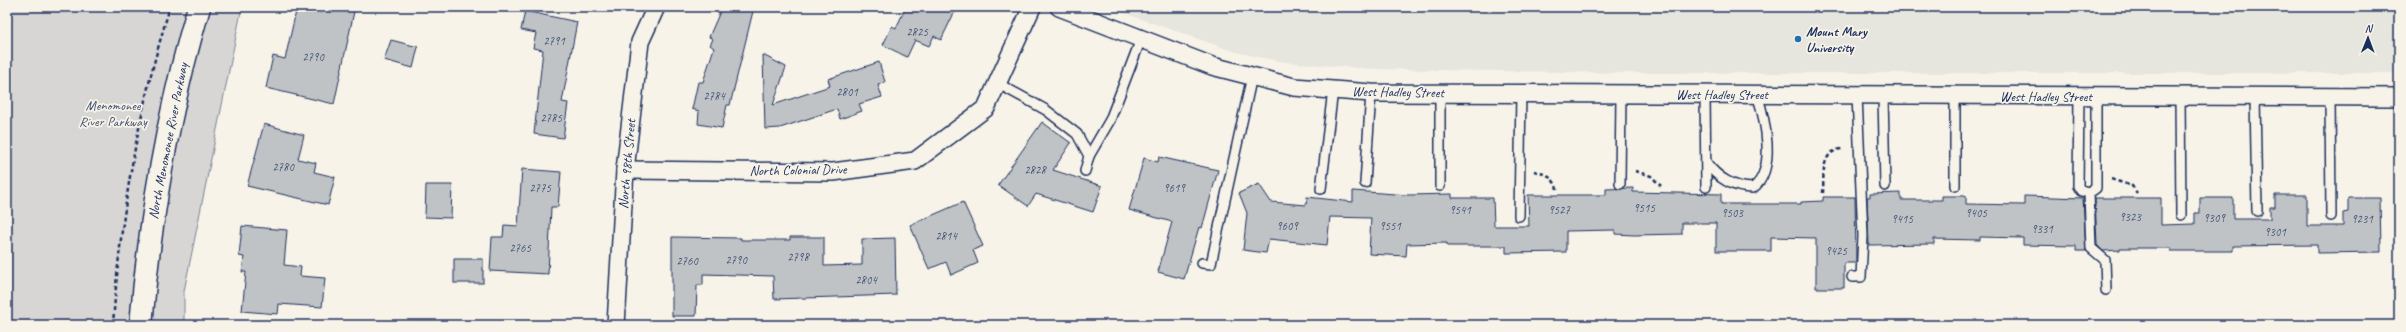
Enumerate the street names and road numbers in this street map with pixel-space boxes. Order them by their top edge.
street label: North Menomonee River Parkway [145,60,192,221]
street label: West Hadley Street [1352,83,1445,101]
street label: West Hadley Street [1676,86,1769,103]
street label: West Hadley Street [2000,88,2093,105]
street label: North 98th Street [615,117,640,210]
street label: North Colonial Drive [749,161,848,179]

